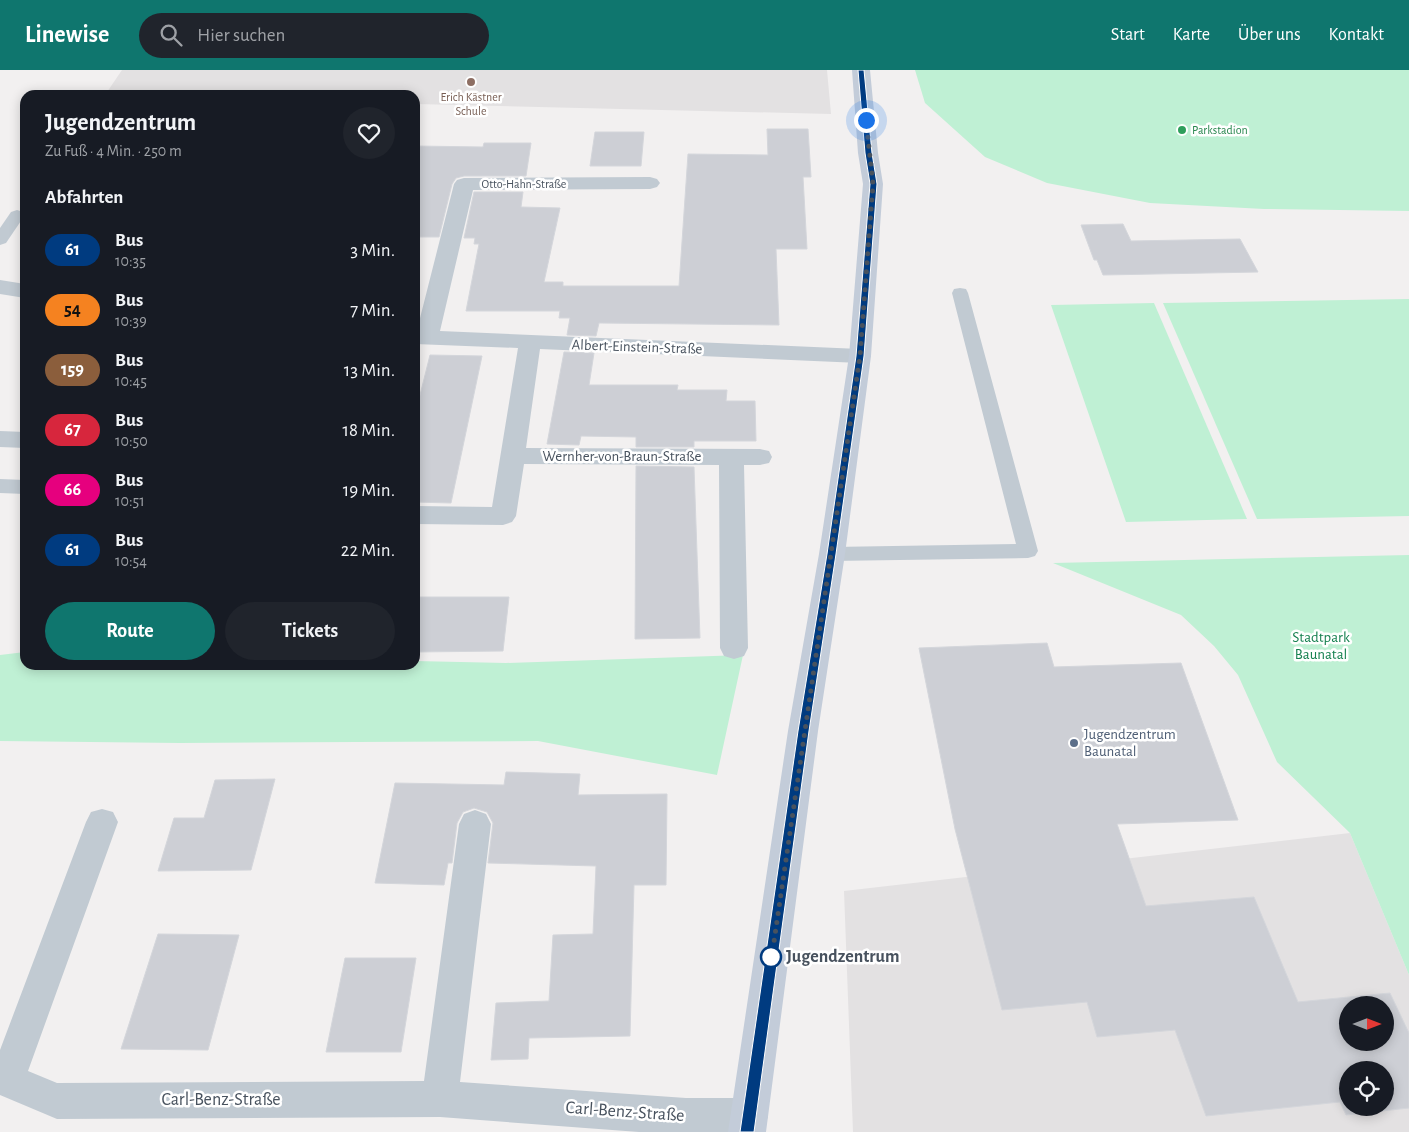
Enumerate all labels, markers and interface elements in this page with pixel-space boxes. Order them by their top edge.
search box [139,13,489,58]
icon: search [157,21,185,49]
text: Linewise [25,23,109,47]
text: Hier suchen [197,26,285,45]
text: Start [1111,26,1145,44]
text: Karte [1173,26,1210,44]
text: Über uns [1238,26,1301,44]
text: Kontakt [1329,26,1384,44]
marker: Erich Kästner Schule [465,76,477,88]
place label: Erich Kästner Schule [440,91,502,117]
button: heart [343,107,395,159]
your location [854,108,879,133]
text: Jugendzentrum [45,111,196,135]
marker: Parkstadion [1176,124,1188,136]
place label: Parkstadion [1192,124,1248,136]
text: Zu Fuß · 4 Min. · 250 m [45,143,182,159]
street label: Otto-Hahn-Straße [482,178,566,190]
text: Abfahrten [45,188,123,207]
text: Bus [115,231,143,250]
text: 61 [65,241,80,259]
text: 3 Min. [350,241,395,260]
text: 10:35 [115,253,146,269]
text: Bus [115,291,143,310]
text: 54 [64,301,81,319]
text: 7 Min. [350,301,395,320]
text: 10:39 [115,313,147,329]
street label: Albert-Einstein-Straße [571,337,703,357]
text: Bus [115,351,143,370]
text: 159 [61,361,84,379]
text: 13 Min. [344,361,395,380]
text: 10:45 [115,373,147,389]
text: Bus [115,411,143,430]
text: 67 [64,421,81,439]
text: 18 Min. [343,421,395,440]
text: 10:50 [115,433,148,449]
street label: Wernher-von-Braun-Straße [543,449,701,464]
text: Bus [115,471,143,490]
text: 66 [64,481,81,499]
text: 19 Min. [343,481,395,500]
text: 10:51 [115,493,145,509]
text: Bus [115,531,143,550]
text: 61 [65,541,80,559]
text: 22 Min. [341,541,395,560]
text: 10:54 [115,553,147,569]
button: Route [45,602,215,660]
button: Tickets [225,602,395,660]
park label: Stadtpark Baunatal [1292,630,1350,662]
place label: Jugendzentrum Baunatal [1084,727,1176,759]
marker: Jugendzentrum Baunatal [1068,737,1080,749]
marker: Jugendzentrum [760,946,782,968]
place label: Jugendzentrum [786,948,899,966]
north arrow [1339,996,1394,1051]
map controls [1339,996,1394,1116]
button: locate [1339,1061,1394,1116]
street label: Carl-Benz-Straße [161,1091,281,1109]
street label: Carl-Benz-Straße [565,1099,685,1125]

